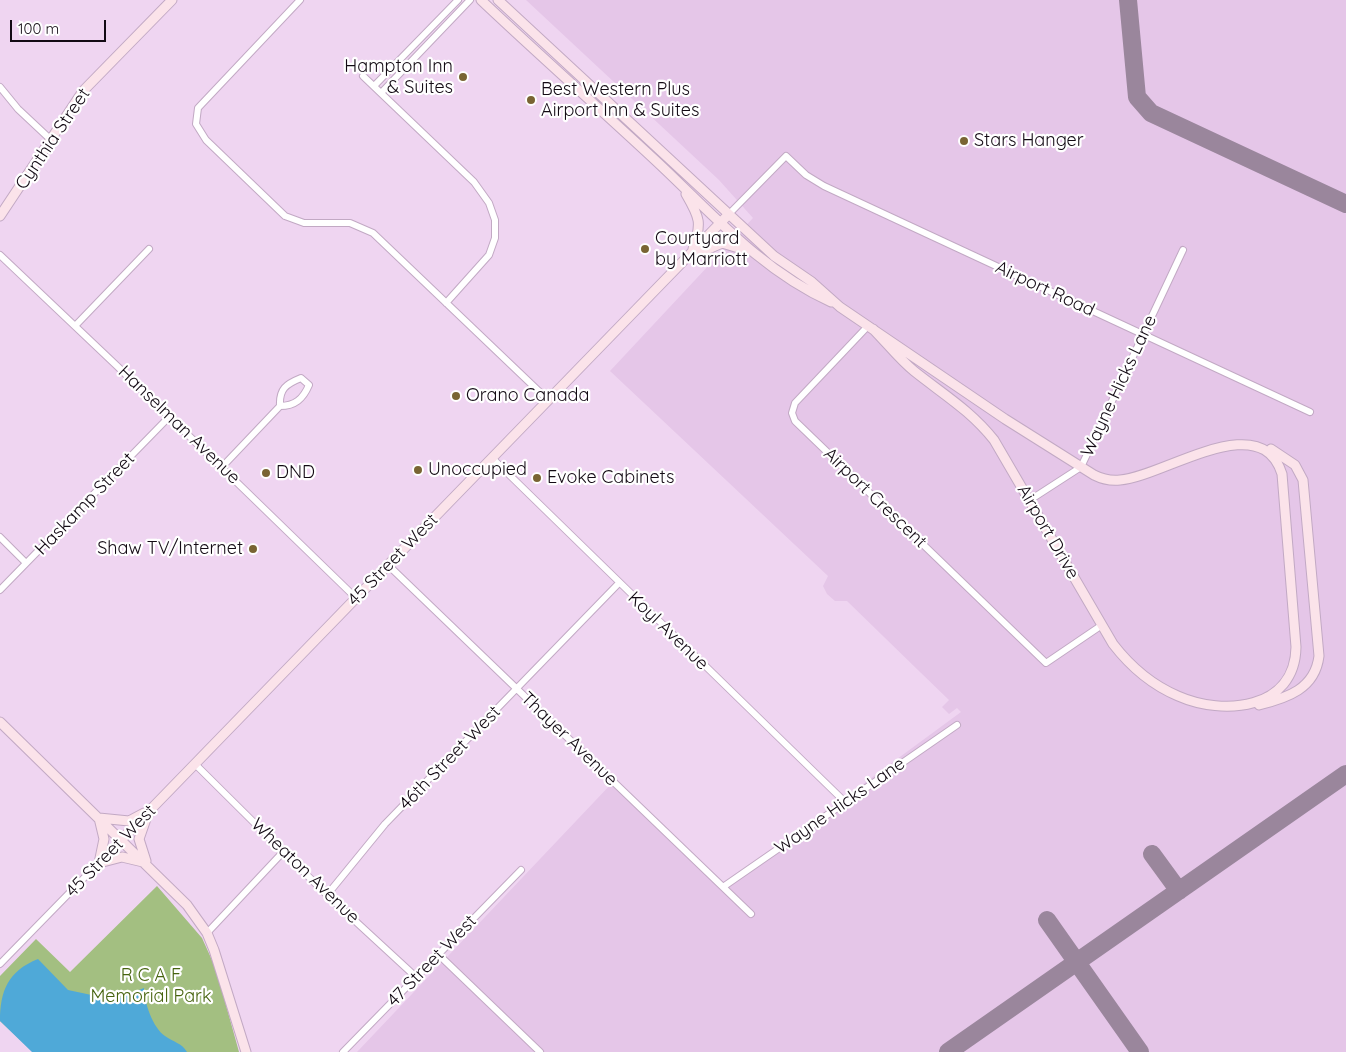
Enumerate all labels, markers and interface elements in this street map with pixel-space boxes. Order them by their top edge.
scale bar [12,10,109,42]
text: 100 m [18,19,59,38]
place label: Hampton Inn & Suites [344,56,453,98]
marker: Hampton Inn & Suites [457,71,469,83]
place label: Best Western Plus Airport Inn & Suites [541,79,699,122]
street label: Cynthia Street [11,84,95,194]
marker: Best Western Plus Airport Inn & Suites [525,94,537,106]
place label: Stars Hanger [974,130,1084,152]
marker: Stars Hanger [958,135,970,147]
place label: Courtyard by Marriott [655,228,748,270]
marker: Courtyard by Marriott [639,243,651,255]
street label: Airport Road [992,257,1098,321]
street label: Wayne Hicks Lane [1077,312,1161,460]
street label: Hanselman Avenue [114,361,244,489]
place label: Orano Canada [466,385,589,407]
marker: Orano Canada [450,390,462,402]
street label: Airport Crescent [819,443,931,553]
street label: Haskamp Street [31,448,139,560]
place label: Unoccupied [428,459,527,481]
place label: DND [276,462,315,484]
marker: Unoccupied [412,464,424,476]
marker: DND [260,467,272,479]
place label: Evoke Cabinets [547,467,674,489]
marker: Evoke Cabinets [531,472,543,484]
street label: Airport Drive [1012,481,1084,583]
street label: 45 Street West [343,509,443,611]
place label: Shaw TV/Internet [97,538,243,560]
marker: Shaw TV/Internet [247,543,259,555]
street label: Koyl Avenue [623,587,713,675]
street label: Thayer Avenue [516,688,622,790]
street label: 46th Street West [395,701,505,815]
street label: Wayne Hicks Lane [771,753,909,859]
street label: 45 Street West [61,800,161,902]
street label: Wheaton Avenue [246,814,364,928]
street label: 47 Street West [383,911,481,1011]
park label: R C A F Memorial Park [90,965,212,1008]

